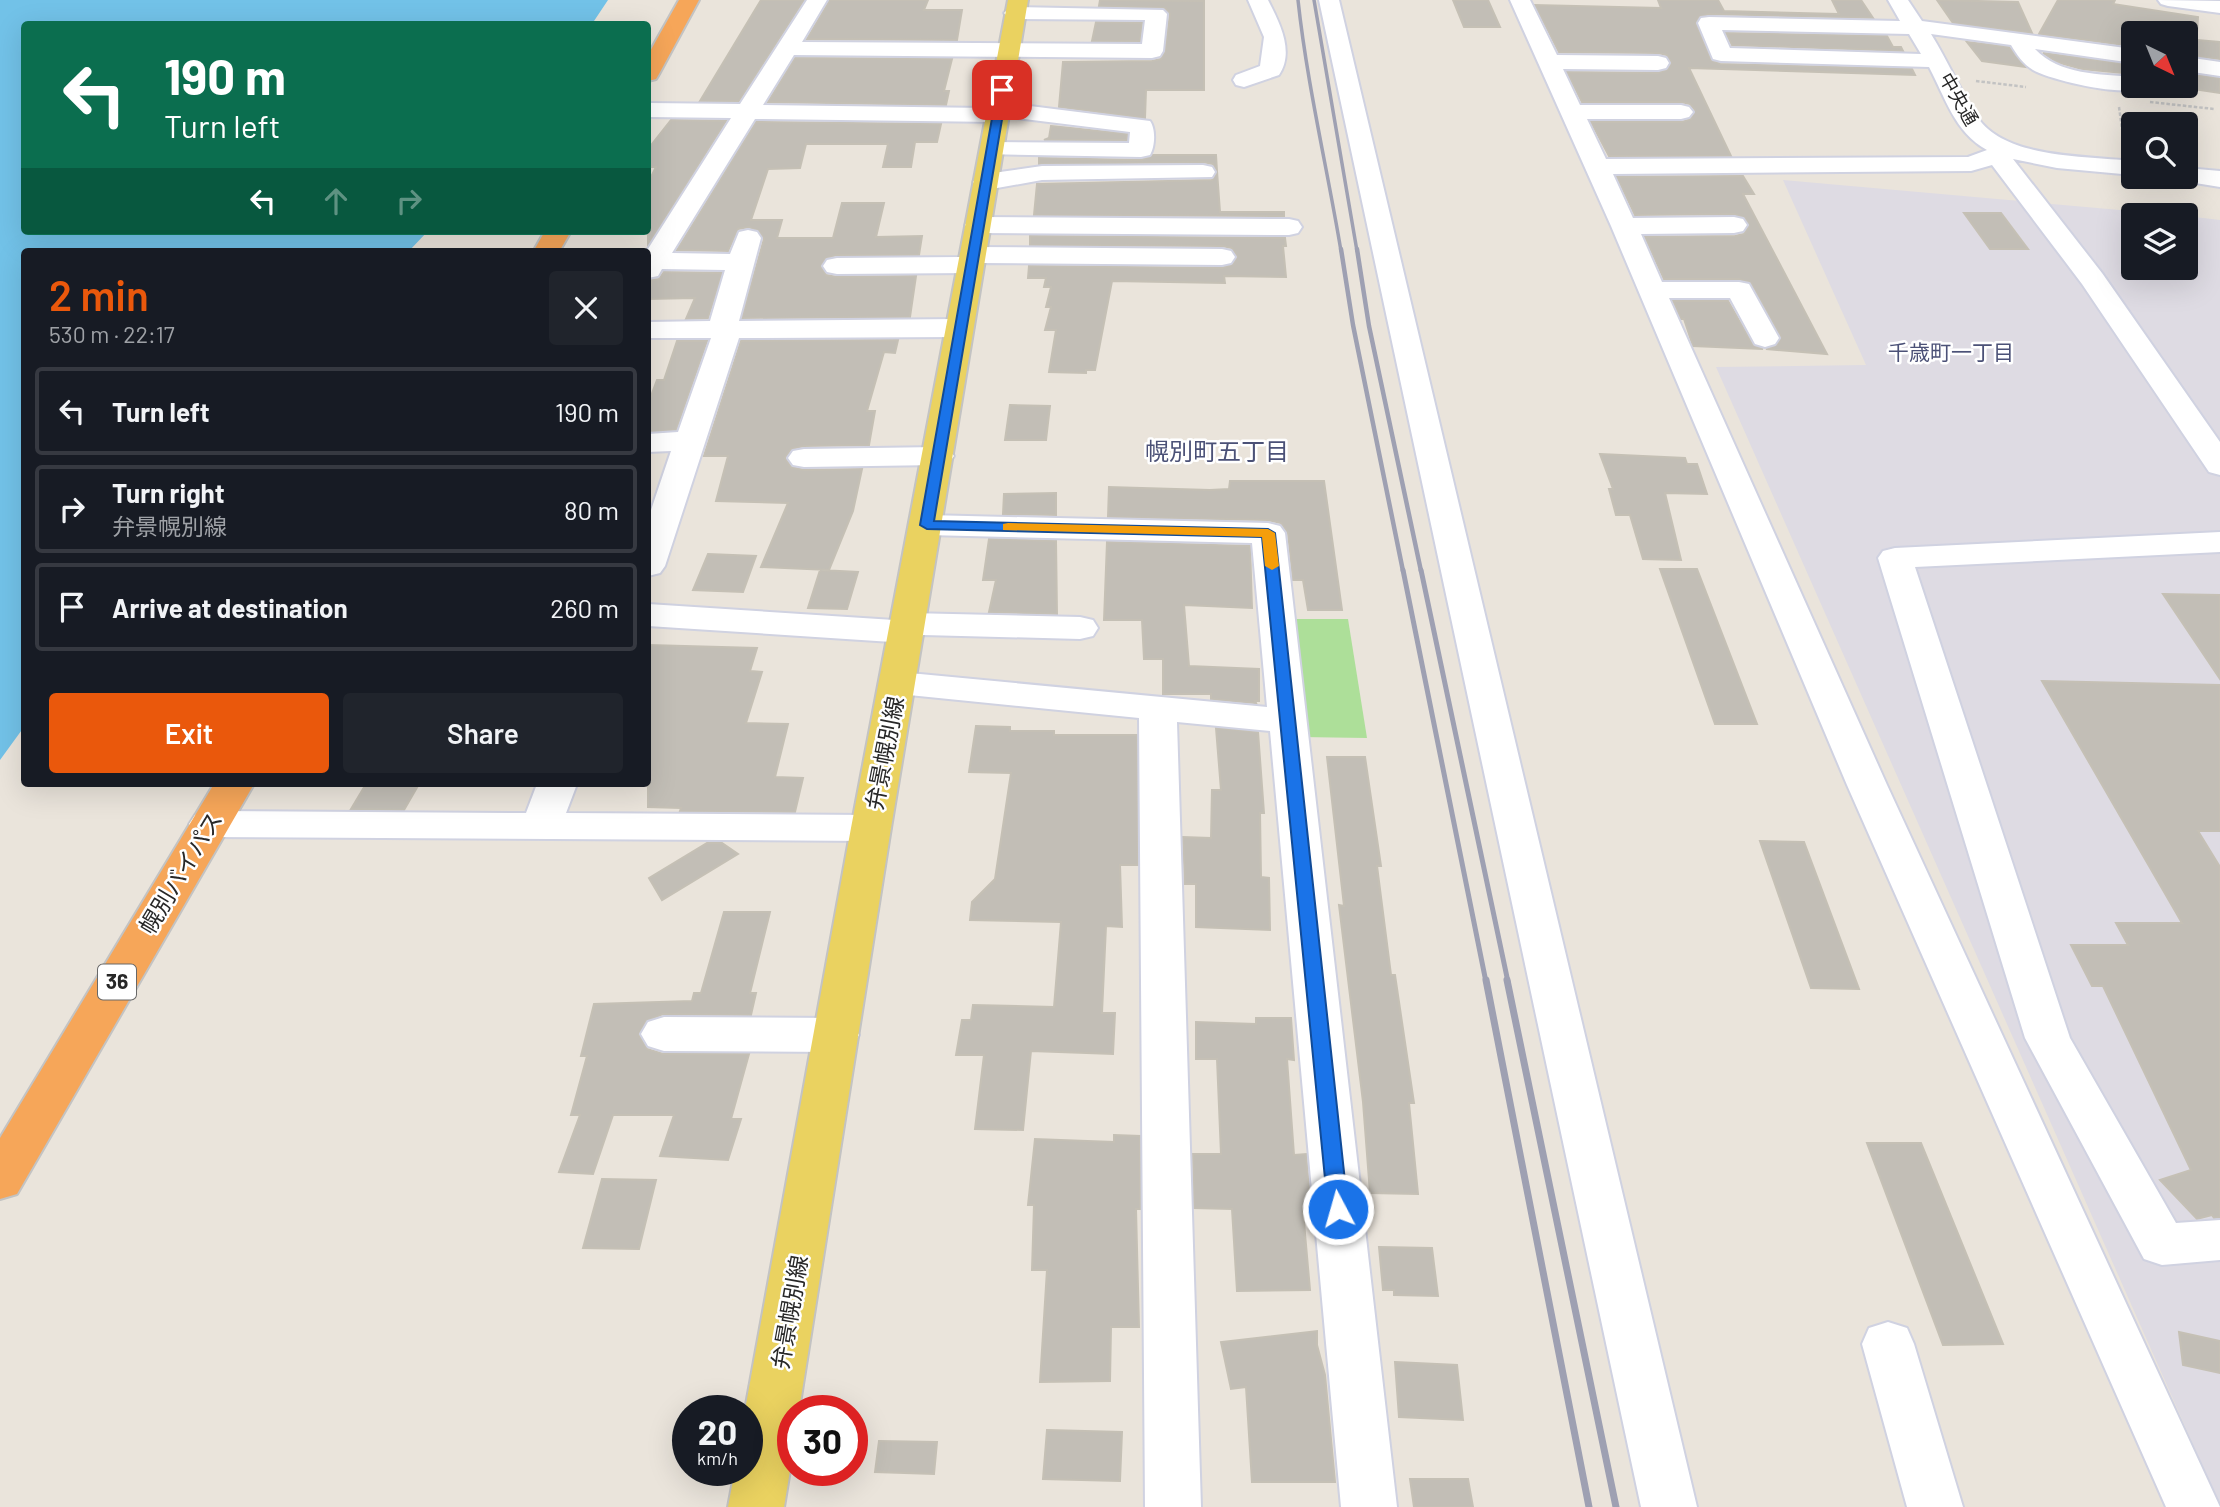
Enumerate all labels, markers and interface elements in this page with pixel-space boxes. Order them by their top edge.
north arrow [2121,21,2198,98]
map controls [2121,21,2198,280]
text: 190 m [164,46,286,105]
icon: left [49,49,140,140]
pin [972,60,1032,120]
street label: 中央通 [1935,68,1984,129]
icon: arrive [983,71,1021,109]
text: Turn left [164,106,281,144]
button: search [2121,112,2198,189]
icon: left [244,182,282,220]
icon: ahead [317,182,355,220]
icon: right [390,182,428,220]
button: layers [2121,203,2198,280]
text: 2 min [49,269,149,319]
button: close [549,271,623,345]
text: 530 m · 22:17 [49,320,175,348]
district label: 千歳町一丁目 [1888,339,2014,364]
icon: left [53,392,91,430]
text: Turn left [112,396,210,427]
text: 190 m [555,396,619,427]
district label: 幌別町五丁目 [1145,436,1289,465]
text: Turn right [112,477,225,508]
icon: right [53,490,91,528]
text: 80 m [564,494,619,525]
text: 弁景幌別線 [112,512,227,540]
icon: arrive [53,588,91,626]
text: Arrive at destination [112,592,348,623]
text: 260 m [550,592,619,623]
button: Exit [49,693,329,773]
button: Share [343,693,623,773]
street label: 弁景幌別線 [859,694,909,812]
street label: 幌別バイパス [133,806,228,939]
road number: 36 [98,964,136,1000]
position arrow [1301,1172,1375,1246]
street label: 弁景幌別線 [765,1253,813,1371]
speed limit sign: 30 [777,1395,868,1486]
text: 20 [698,1410,737,1452]
text: km/h [697,1447,738,1469]

